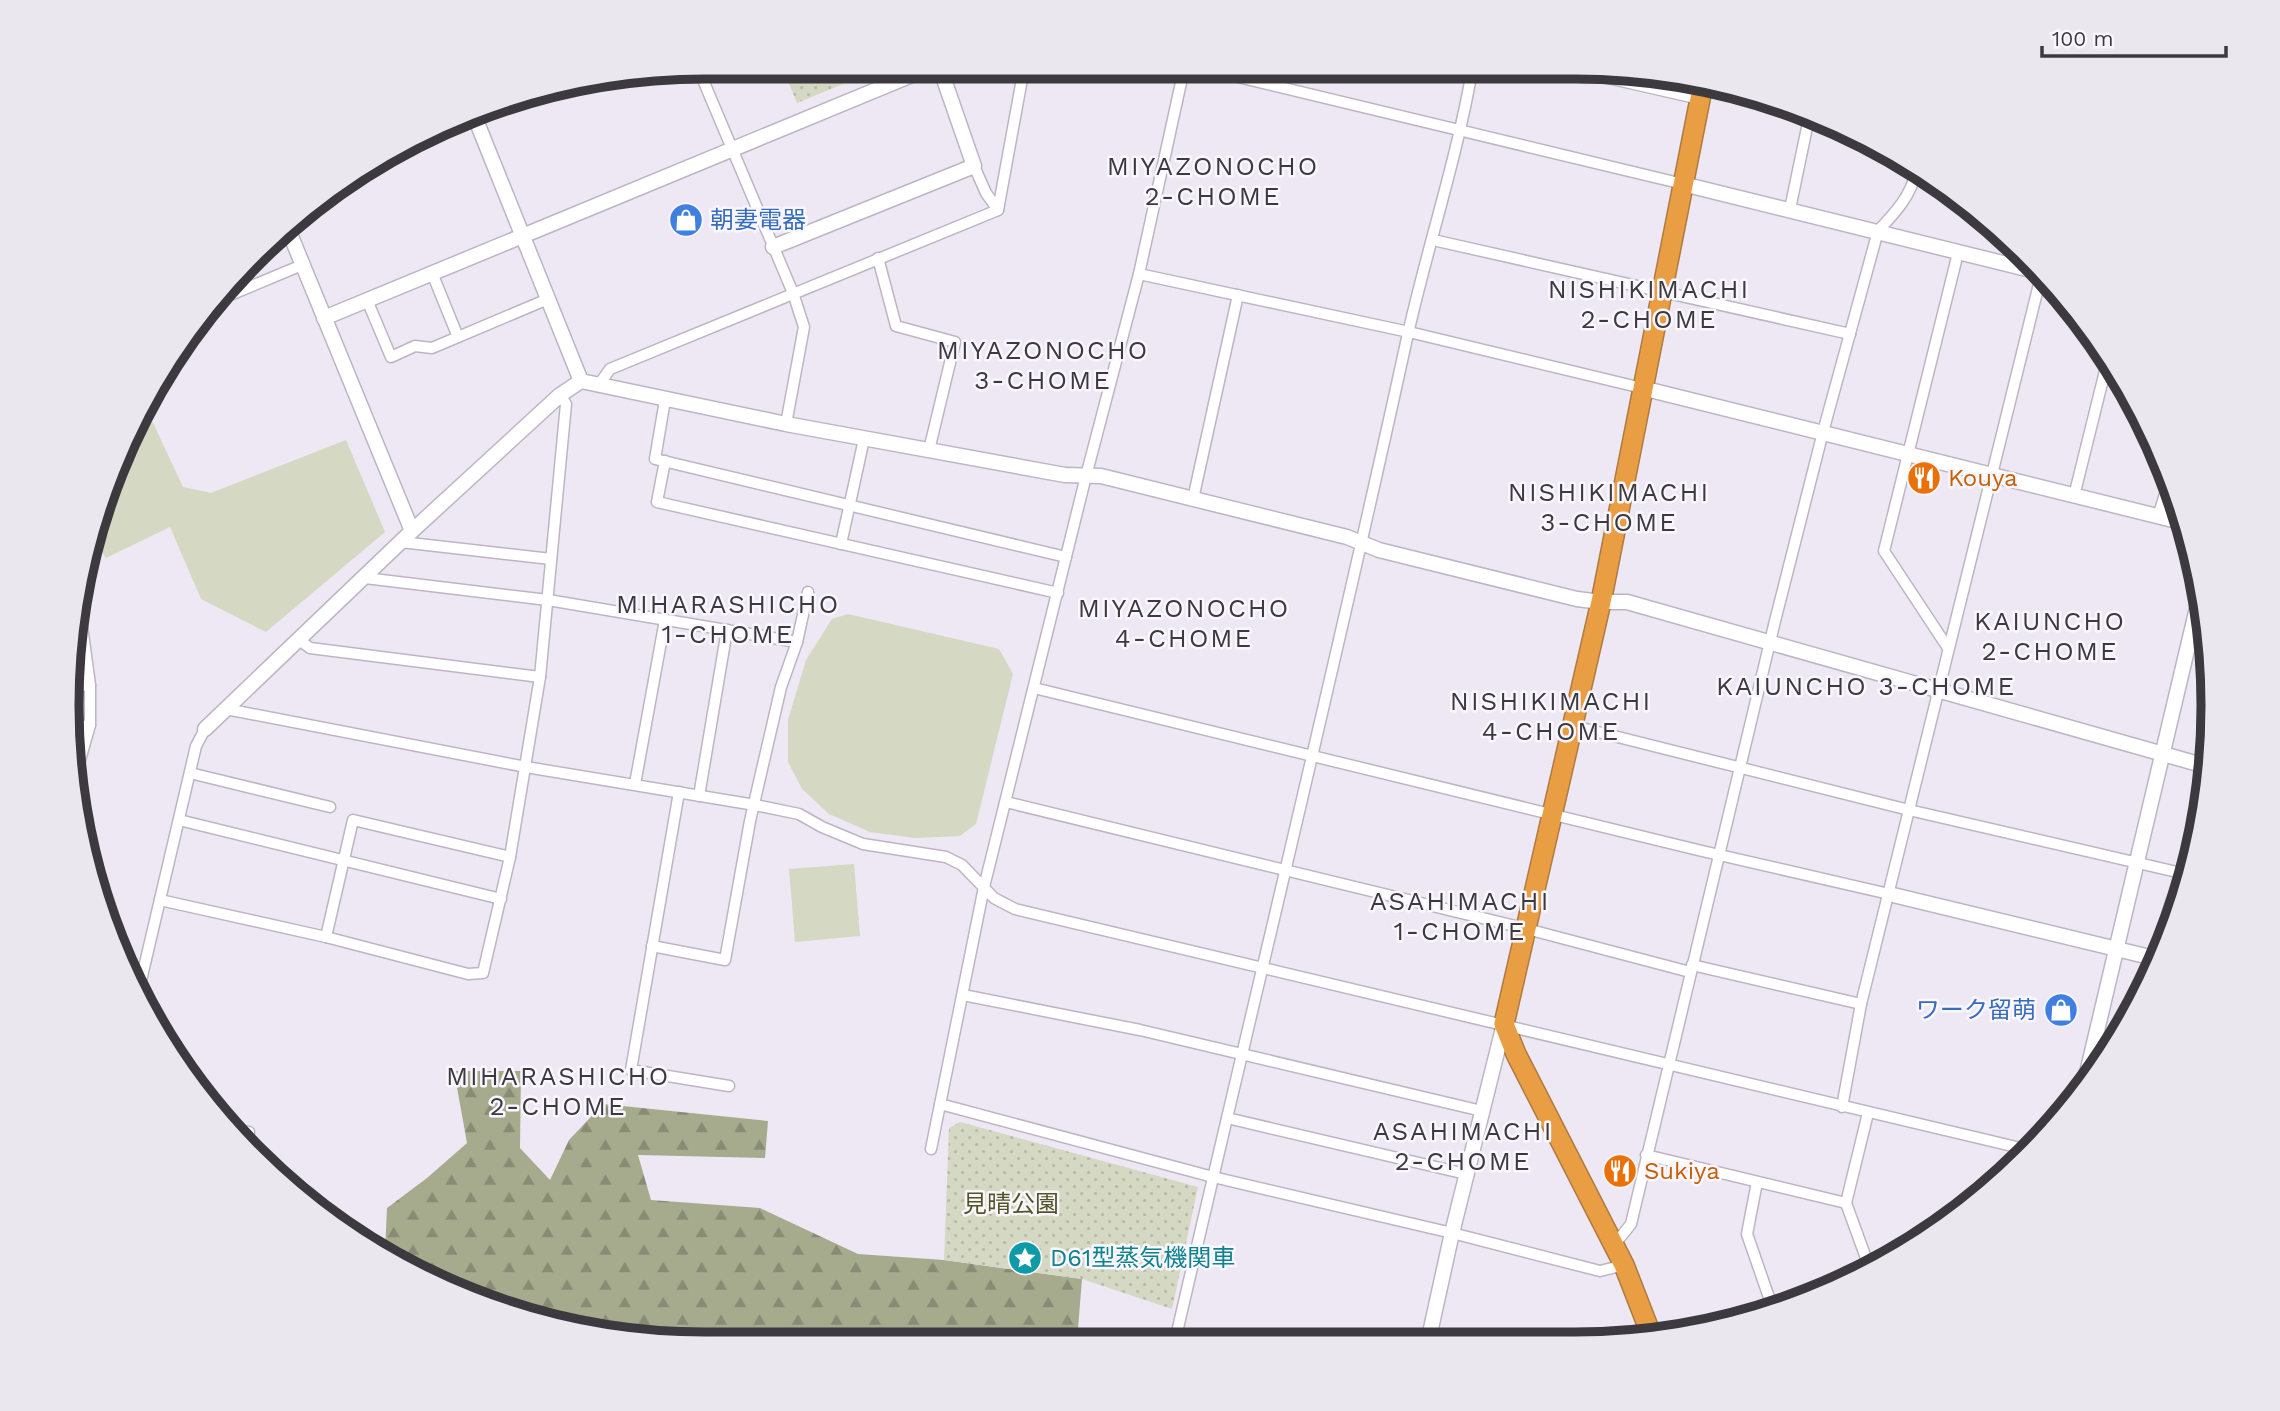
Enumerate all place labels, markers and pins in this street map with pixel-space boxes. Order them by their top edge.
shop icon: 朝妻電器 [667,201,705,239]
place label: 朝妻電器 [710,206,806,234]
restaurant icon: Kouya [1905,459,1943,497]
place label: Kouya [1948,464,2018,492]
shop icon: ワーク留萌 [2042,991,2080,1029]
place label: ワーク留萌 [1916,996,2036,1024]
restaurant icon: Sukiya [1601,1152,1639,1190]
place label: Sukiya [1644,1157,1720,1185]
place icon: D61型蒸気機関車 [1006,1239,1044,1277]
place label: D61型蒸気機関車 [1050,1244,1235,1272]

